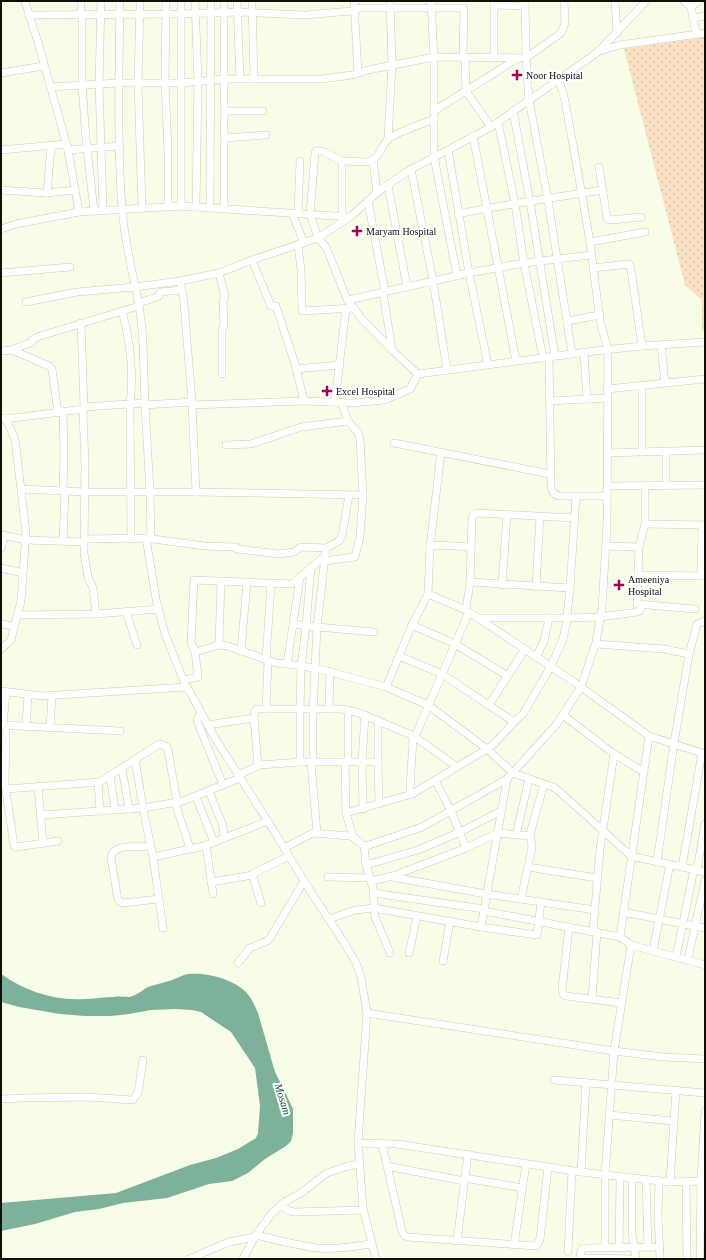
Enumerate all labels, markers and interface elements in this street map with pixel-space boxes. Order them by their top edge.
marker: Noor Hospital [511,69,523,81]
place label: Noor Hospital [526,70,583,81]
marker: Maryam Hospital [351,225,363,237]
place label: Maryam Hospital [366,226,436,237]
marker: Excel Hospital [321,385,333,397]
place label: Excel Hospital [336,386,395,397]
place label: Ameeniya Hospital [628,574,670,597]
marker: Ameeniya Hospital [613,579,625,591]
water label: Mosam [272,1081,293,1116]

